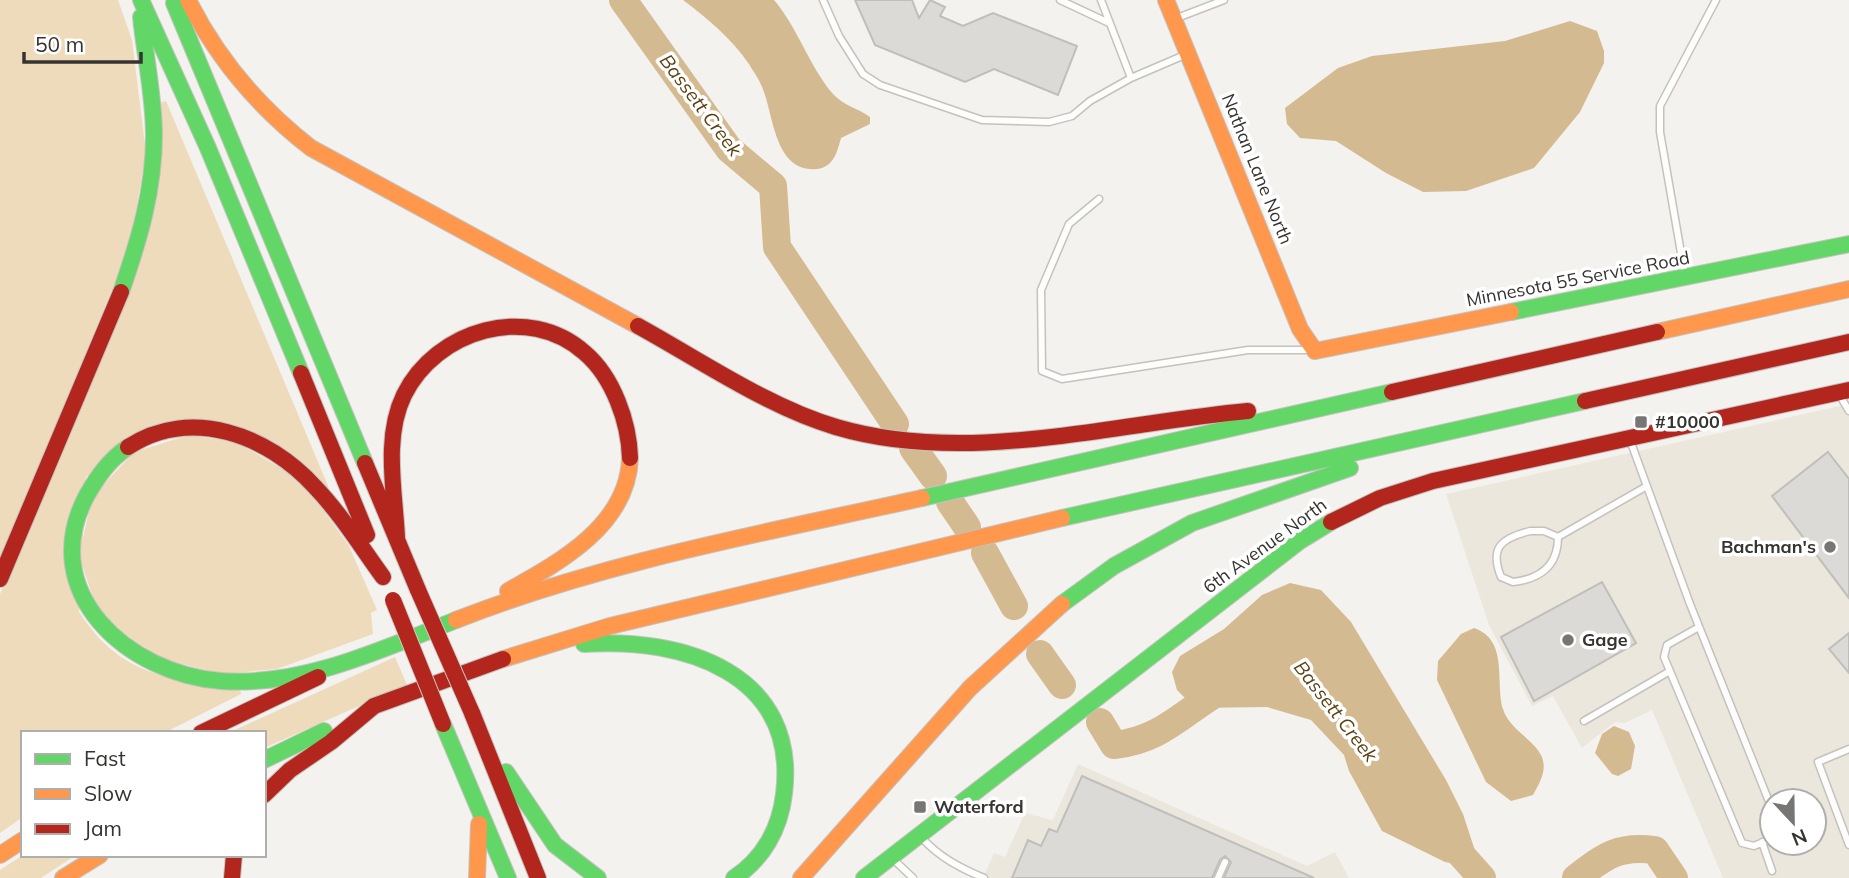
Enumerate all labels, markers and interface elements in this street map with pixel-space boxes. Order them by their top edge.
scale bar [24,21,142,65]
text: 50 m [35,31,84,57]
water label: Bassett Creek [655,49,748,162]
street label: Nathan Lane North [1217,90,1298,247]
street label: Minnesota 55 Service Road [1464,246,1692,311]
place label: #10000 [1655,410,1720,433]
marker: #10000 [1633,414,1649,430]
street label: 6th Avenue North [1198,493,1331,598]
place label: Bachman's [1721,535,1816,558]
marker: Bachman's [1822,539,1838,555]
place label: Gage [1582,628,1628,651]
marker: Gage [1560,632,1576,648]
water label: Bassett Creek [1289,656,1384,767]
legend [21,731,266,857]
text: Fast [84,745,126,771]
text: Slow [84,780,132,806]
north arrow [1758,787,1828,857]
place label: Waterford [934,795,1024,818]
marker: Waterford [912,799,928,815]
text: Jam [84,815,122,841]
text: N [1788,824,1811,852]

